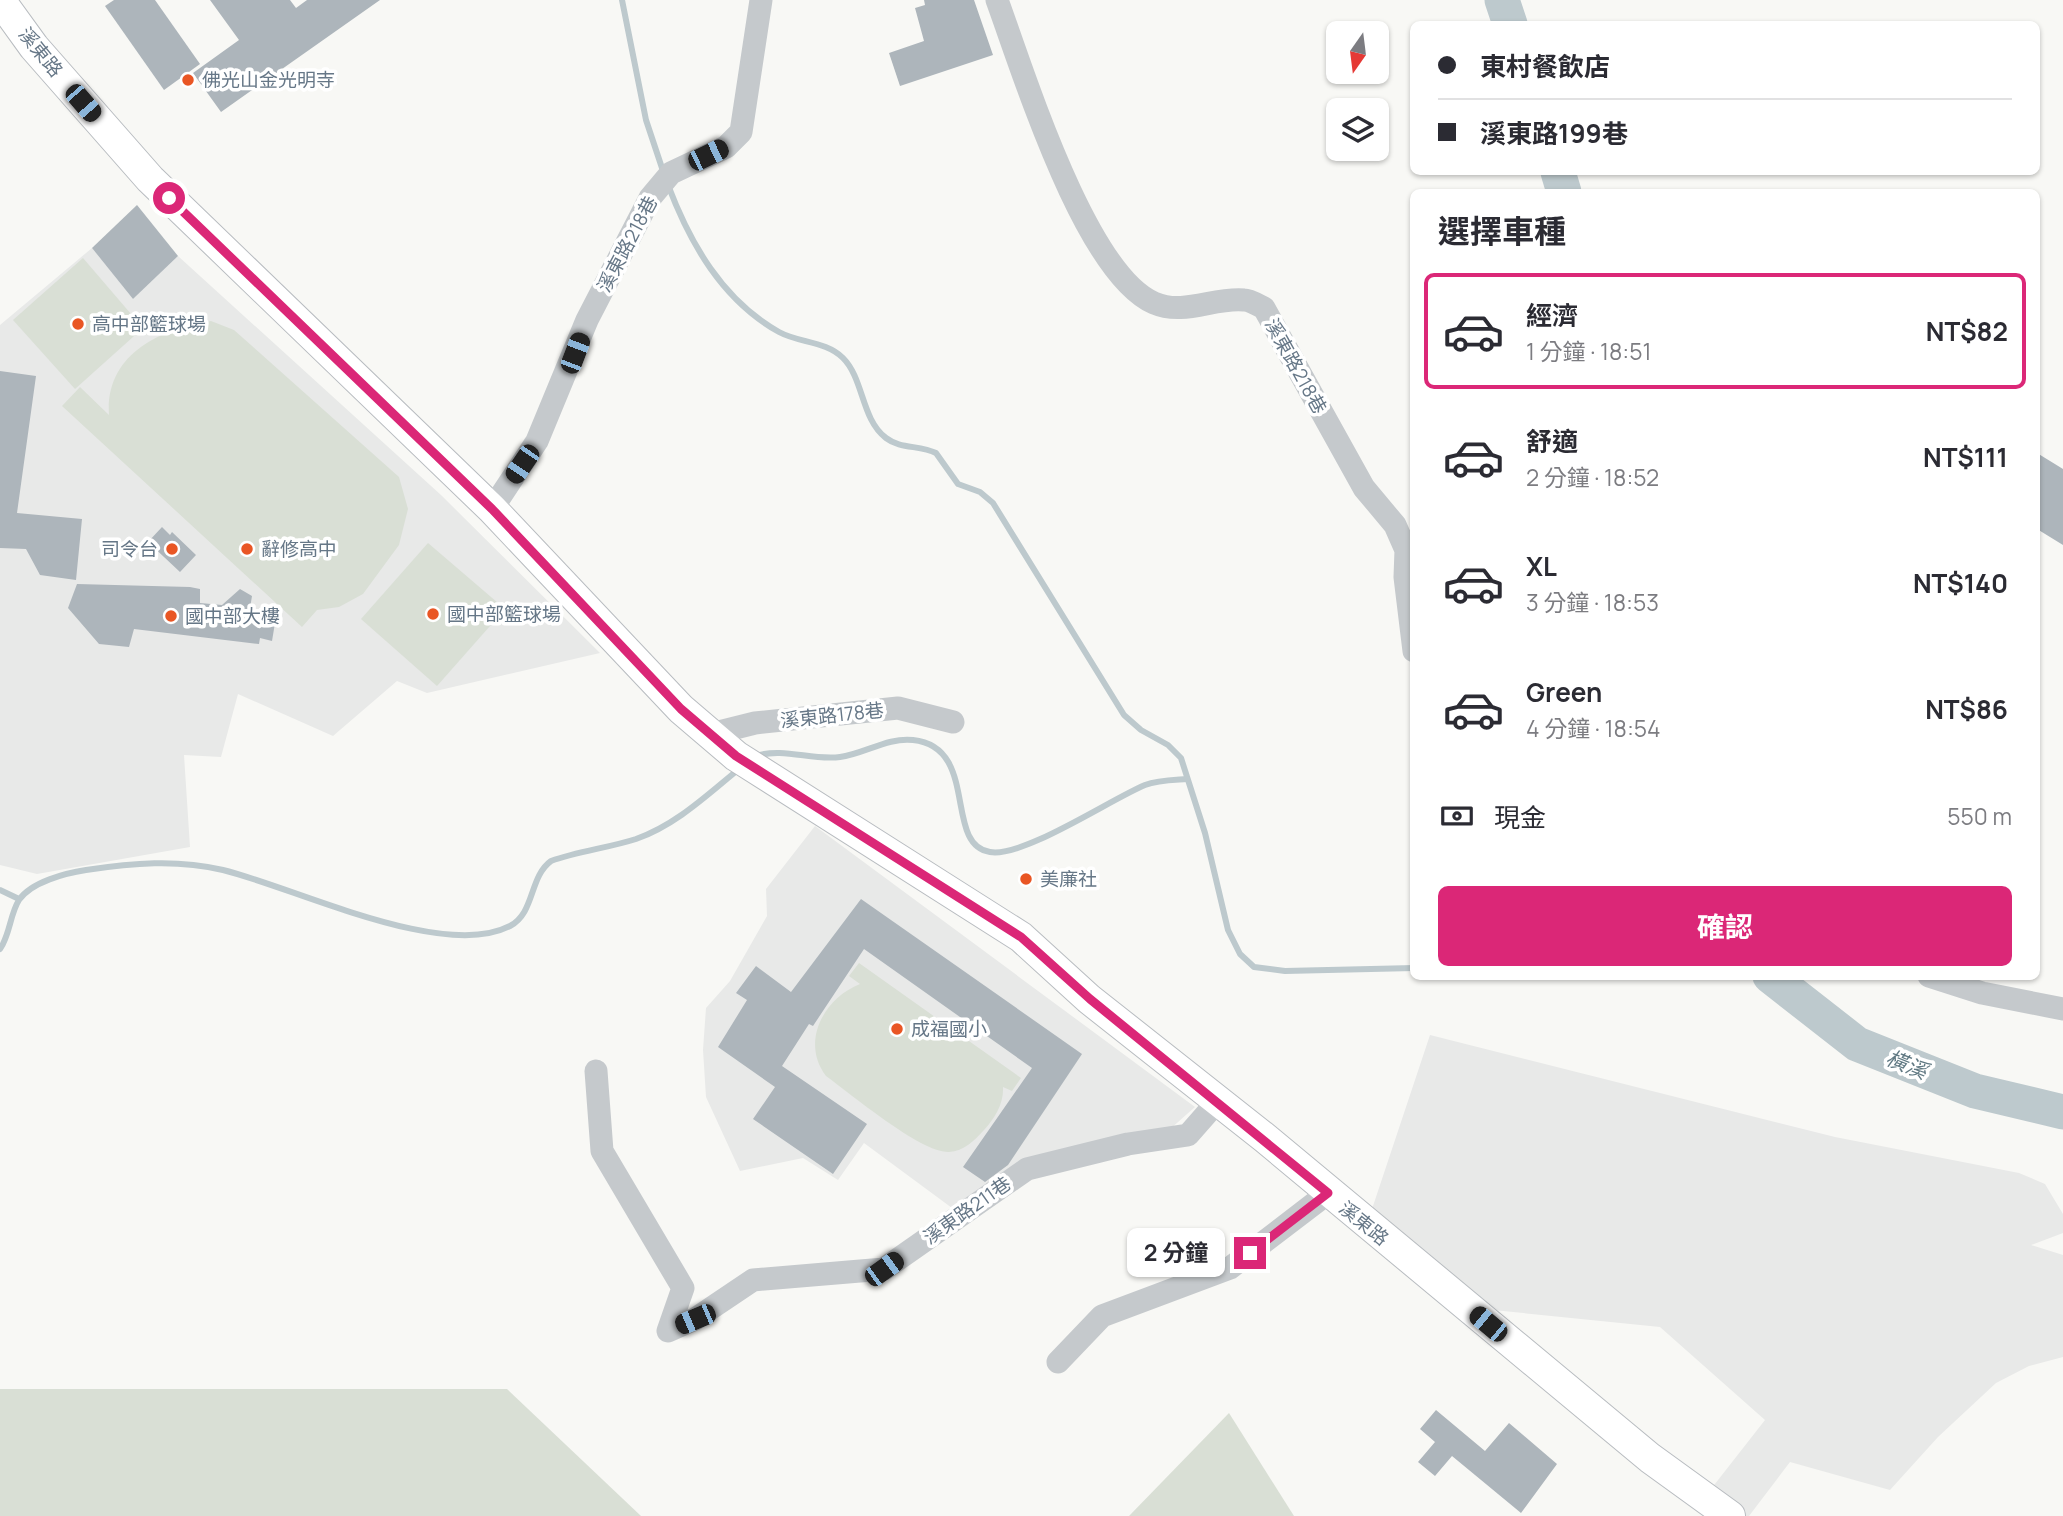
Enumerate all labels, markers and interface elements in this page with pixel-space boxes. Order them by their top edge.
north arrow [1326,21,1390,84]
map controls [1326,21,1389,161]
street label: 溪東路 [13,22,69,82]
text: 東村餐飲店 [1480,48,1610,84]
place label: 佛光山金光明寺 [202,67,335,93]
marker: 佛光山金光明寺 [180,72,196,88]
car [62,80,105,126]
button: layers [1326,98,1389,161]
text: 溪東路199巷 [1480,115,1628,151]
car [685,136,732,174]
route start [153,182,185,214]
street label: 溪東路218巷 [591,191,663,297]
text: 選擇車種 [1438,209,1566,253]
text: 經濟 [1526,297,1578,333]
icon: car [1442,300,1505,363]
place label: 高中部籃球場 [92,311,206,337]
text: NT$82 [1926,313,2008,349]
street label: 溪東路218巷 [1259,314,1333,418]
marker: 高中部籃球場 [70,316,86,332]
car [558,330,593,376]
text: 1 分鐘 · 18:51 [1526,335,1651,367]
text: 舒適 [1526,423,1578,459]
icon: car [1442,426,1505,489]
text: NT$111 [1923,439,2008,475]
car [502,441,543,487]
text: 2 分鐘 · 18:52 [1526,461,1659,493]
place label: 司令台 [101,536,158,562]
place label: 辭修高中 [261,536,337,562]
marker: 司令台 [164,541,180,557]
marker: 辭修高中 [239,541,255,557]
text: XL [1526,548,1557,584]
icon: car [1442,552,1505,615]
text: NT$140 [1913,565,2008,601]
text: 3 分鐘 · 18:53 [1526,586,1659,618]
place label: 國中部籃球場 [447,601,561,627]
place label: 國中部大樓 [185,603,280,629]
marker: 國中部籃球場 [425,606,441,622]
marker: 國中部大樓 [163,608,179,624]
text: Green [1526,674,1602,710]
icon: car [1442,678,1505,741]
text: NT$86 [1925,691,2008,727]
street label: 溪東路178巷 [779,697,885,733]
text: 4 分鐘 · 18:54 [1526,712,1661,744]
icon: cash [1438,797,1476,835]
text: 現金 [1494,799,1546,835]
text: 550 m [1947,800,2012,832]
place label: 美廉社 [1040,866,1097,892]
marker: 美廉社 [1018,871,1034,887]
button: 確認 [1438,886,2012,966]
place label: 成福國小 [911,1016,987,1042]
marker: 成福國小 [889,1021,905,1037]
water label: 橫溪 [1882,1043,1934,1086]
street label: 溪東路211巷 [918,1170,1016,1250]
street label: 溪東路 [1334,1195,1394,1251]
callout: 2 分鐘 [1128,1228,1226,1278]
text: 2 分鐘 [1144,1236,1208,1268]
route end [1234,1237,1266,1269]
car [861,1248,908,1290]
car [672,1301,719,1337]
car [1466,1302,1511,1346]

